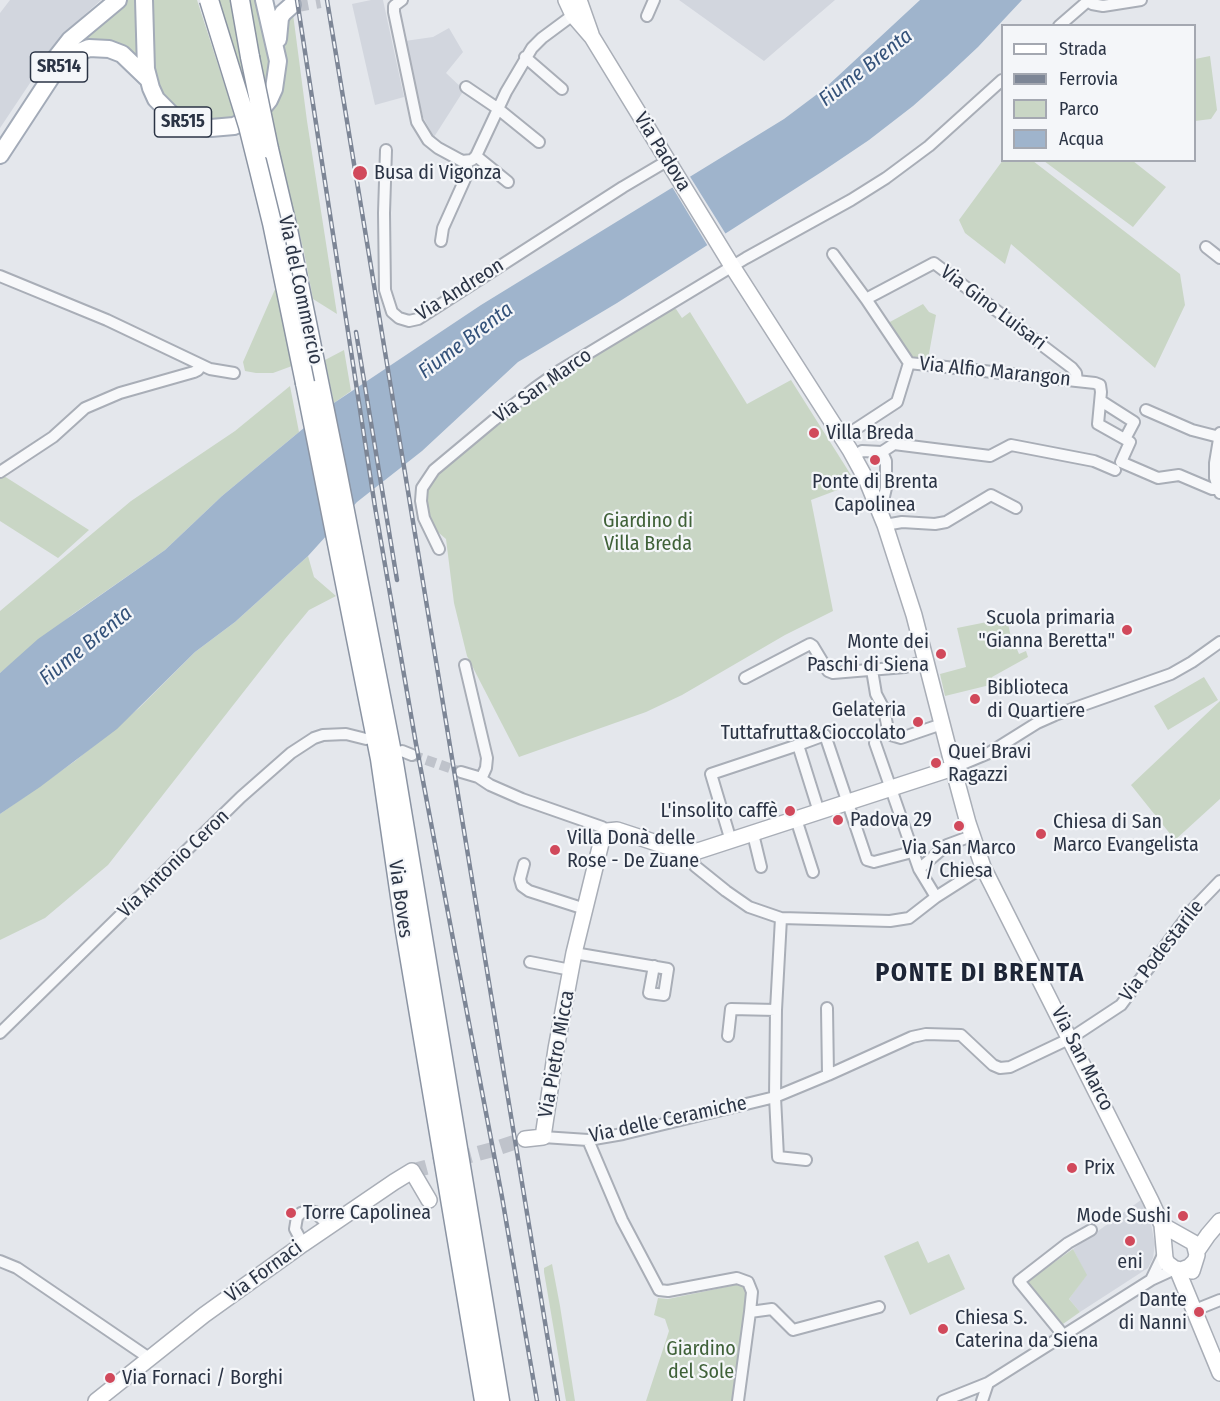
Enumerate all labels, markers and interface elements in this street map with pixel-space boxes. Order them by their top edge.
water label: Fiume Brenta [814,24,918,112]
legend [1001,24,1196,162]
text: Strada [1059,38,1107,60]
road number: SR514 [31,52,88,82]
text: Ferrovia [1059,68,1118,90]
text: Parco [1059,98,1099,120]
road number: SR515 [154,107,212,137]
street label: Via Padova [628,108,696,196]
text: Acqua [1059,128,1104,150]
place label: Busa di Vigonza [374,161,502,185]
marker: Busa di Vigonza [351,164,369,182]
street label: Via del Commercio [272,213,328,367]
street label: Via Andreon [412,254,508,326]
street label: Via Gino Luisari [935,260,1051,356]
water label: Fiume Brenta [414,297,518,385]
street label: Via San Marco [489,344,597,428]
street label: Via Alfio Marangon [918,352,1072,392]
place label: Villa Breda [826,421,914,445]
marker: Villa Breda [807,426,821,440]
marker: Ponte di Brenta Capolinea [868,453,882,467]
place label: Ponte di Brenta Capolinea [812,470,938,517]
park label: Giardino di Villa Breda [603,509,693,556]
water label: Fiume Brenta [35,601,137,691]
place label: Scuola primaria "Gianna Beretta" [978,606,1115,653]
marker: Scuola primaria "Gianna Beretta" [1120,623,1134,637]
place label: Monte dei Paschi di Siena [807,630,929,677]
marker: Monte dei Paschi di Siena [934,647,948,661]
place label: Biblioteca di Quartiere [987,676,1085,723]
marker: Biblioteca di Quartiere [968,692,982,706]
place label: Gelateria Tuttafrutta&Cioccolato [721,698,906,745]
marker: Gelateria Tuttafrutta&Cioccolato [911,715,925,729]
place label: Quei Bravi Ragazzi [948,740,1031,787]
marker: Quei Bravi Ragazzi [929,756,943,770]
place label: L'insolito caffè [661,799,778,823]
marker: L'insolito caffè [783,804,797,818]
street label: Via Antonio Ceron [113,805,235,923]
place label: Padova 29 [850,808,932,832]
place label: Chiesa di San Marco Evangelista [1053,810,1199,857]
marker: Padova 29 [831,813,845,827]
marker: Via San Marco / Chiesa [952,819,966,833]
place label: Villa Donà delle Rose - De Zuane [567,826,699,873]
marker: Chiesa di San Marco Evangelista [1034,827,1048,841]
place label: Via San Marco / Chiesa [902,836,1016,883]
marker: Villa Donà delle Rose - De Zuane [548,843,562,857]
street label: Via Boves [383,859,417,939]
street label: Via Podestarile [1115,895,1209,1007]
district label: PONTE DI BRENTA [875,958,1085,990]
street label: Via Pietro Micca [534,988,580,1120]
street label: Via San Marco [1045,1003,1119,1115]
street label: Via delle Ceramiche [587,1092,749,1148]
place label: Prix [1084,1156,1115,1180]
marker: Prix [1065,1161,1079,1175]
place label: Torre Capolinea [303,1201,431,1225]
place label: Mode Sushi [1076,1204,1171,1228]
marker: Torre Capolinea [284,1206,298,1220]
marker: Mode Sushi [1176,1209,1190,1223]
marker: eni [1123,1234,1137,1248]
street label: Via Fornaci [221,1236,307,1308]
place label: eni [1117,1250,1143,1274]
place label: Dante di Nanni [1118,1288,1187,1335]
marker: Dante di Nanni [1192,1305,1206,1319]
place label: Chiesa S. Caterina da Siena [955,1306,1098,1353]
marker: Chiesa S. Caterina da Siena [936,1322,950,1336]
park label: Giardino del Sole [666,1337,736,1384]
place label: Via Fornaci / Borghi [122,1366,283,1390]
marker: Via Fornaci / Borghi [103,1371,117,1385]

